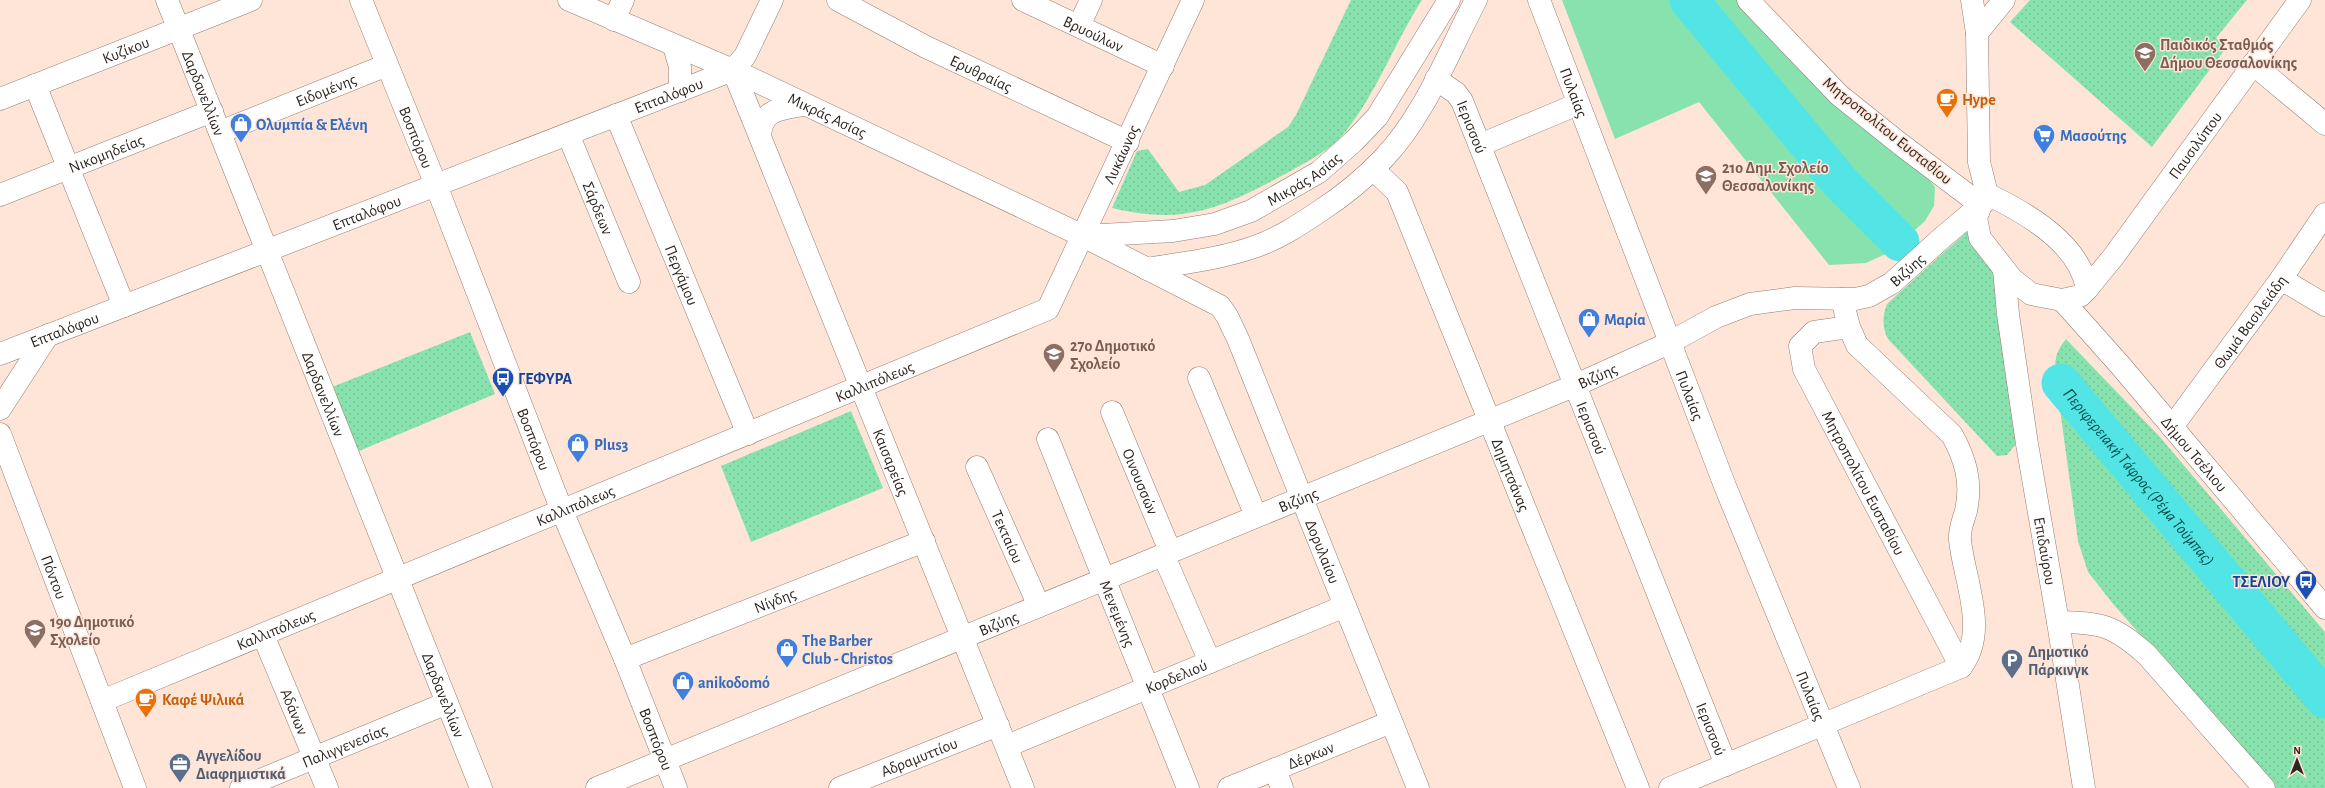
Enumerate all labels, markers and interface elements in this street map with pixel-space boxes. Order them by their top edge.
street label: Βρυούλων [1061,13,1126,55]
street label: Κυζίκου [100,34,152,67]
place label: Παιδικός Σταθμός Δήμου Θεσσαλονίκης [2160,37,2297,72]
school or university icon: Παιδικός Σταθμός Δήμου Θεσσαλονίκης [2132,40,2158,73]
street label: Δαρδανελλίων [179,49,227,138]
street label: Ερυθραίας [948,53,1014,96]
street label: Πυλαίας [1557,66,1590,120]
street label: Ειδομένης [294,71,359,110]
street label: Μητροπολίτου Ευσταθίου [1820,74,1955,187]
street label: Επταλόφου [632,75,705,116]
cafe icon: Hype [1934,86,1960,119]
street label: Μικράς Ασίας [785,90,869,142]
place label: Hype [1962,92,1996,109]
street label: Ιερισσού [1454,98,1489,156]
street label: Βοσπόρου [396,104,435,171]
street label: Παυσιλύπου [2166,109,2225,182]
shop icon: Ολυμπία & Ελένη [228,111,254,144]
place label: Ολυμπία & Ελένη [256,117,368,133]
supermarket icon: Μασούτης [2031,122,2057,155]
street label: Λυκάωνος [1101,123,1143,187]
place label: Μασούτης [2060,128,2127,145]
street label: Νικομηδείας [67,132,147,176]
street label: Μικράς Ασίας [1265,150,1345,209]
place label: 21ο Δημ. Σχολείο Θεσσαλονίκης [1722,160,1829,195]
school or university icon: 21ο Δημ. Σχολείο Θεσσαλονίκης [1693,163,1719,196]
street label: Σάρδεων [580,180,616,237]
street label: Επταλόφου [330,192,403,233]
street label: Περγάμου [662,243,701,308]
street label: Βιζύης [1887,251,1929,290]
street label: Θωμά Βασιλειάδη [2211,272,2290,372]
shop icon: Μαρία [1576,306,1602,339]
street label: Επταλόφου [28,309,101,351]
place label: Μαρία [1604,312,1646,328]
place label: 27ο Δημοτικό Σχολείο [1070,338,1155,372]
school or university icon: 27ο Δημοτικό Σχολείο [1041,341,1067,374]
street label: Δαρδανελλίων [299,350,347,439]
street label: Καλλιπόλεως [833,359,917,405]
street label: Βιζύης [1576,361,1620,392]
bus stop icon: ΓΕΦΥΡΑ [490,365,516,398]
street label: Πυλαίας [1673,368,1706,423]
place label: ΓΕΦΥΡΑ [518,371,573,387]
water label: Περιφερειακή Τάφρος (Ρέμα Τούμπας) [2060,385,2218,569]
street label: Ιερισσού [1573,399,1609,457]
street label: Βοσπόρου [514,406,552,473]
street label: Μητροπολίτου Ευσταθίου [1818,408,1908,558]
street label: Δήμου Τσέλιου [2158,414,2230,495]
street label: Καισαρείας [870,427,911,499]
shop icon: Plus3 [565,431,591,464]
street label: Δημητσάνας [1488,436,1532,514]
place label: Plus3 [594,437,629,453]
street label: Οινουσσών [1119,446,1161,517]
street label: Καλλιπόλεως [534,483,617,529]
street label: Βιζύης [1276,485,1321,516]
street label: Τεκταίου [988,508,1026,566]
street label: Επιδαύρου [2031,516,2058,586]
street label: Δορυλαίου [1302,517,1342,586]
street label: Πόντου [38,553,69,601]
bus stop icon: ΤΣΕΛΙΟΥ [2293,568,2319,601]
place label: ΤΣΕΛΙΟΥ [2233,574,2290,590]
street label: Μενεμένης [1097,578,1138,650]
street label: Νίγδης [752,585,799,616]
street label: Καλλιπόλεως [235,607,318,653]
street label: Βιζύης [977,609,1021,639]
place label: 19ο Δημοτικό Σχολείο [50,614,134,648]
school or university icon: 19ο Δημοτικό Σχολείο [22,617,48,650]
place label: The Barber Club - Christos [802,633,893,667]
shop icon: The Barber Club - Christos [774,636,800,669]
place label: Δημοτικό Πάρκινγκ [2028,644,2089,678]
parking icon: Δημοτικό Πάρκινγκ [1999,647,2025,680]
street label: Δαρδανελλίων [419,650,467,740]
street label: Κορδελιού [1143,657,1210,697]
shop icon: anikoδomό [670,669,696,702]
street label: Πυλαίας [1793,669,1827,723]
place label: anikoδomό [698,675,770,691]
cafe icon: Καφέ Ψιλικά [133,686,159,719]
street label: Αδάνων [277,687,311,738]
place label: Καφέ Ψιλικά [162,692,245,708]
street label: Ιερισσού [1693,700,1728,758]
street label: Βοσπόρου [636,706,675,773]
street label: Παλιγγενεσίας [300,722,390,771]
street label: Αδραμυττίου [879,735,960,780]
street label: Δέρκων [1285,739,1337,772]
north arrow [2277,740,2317,780]
text: N [2293,745,2301,756]
place label: Αγγελίδου Διαφημιστικά [196,748,286,782]
office icon: Αγγελίδου Διαφημιστικά [167,751,193,784]

